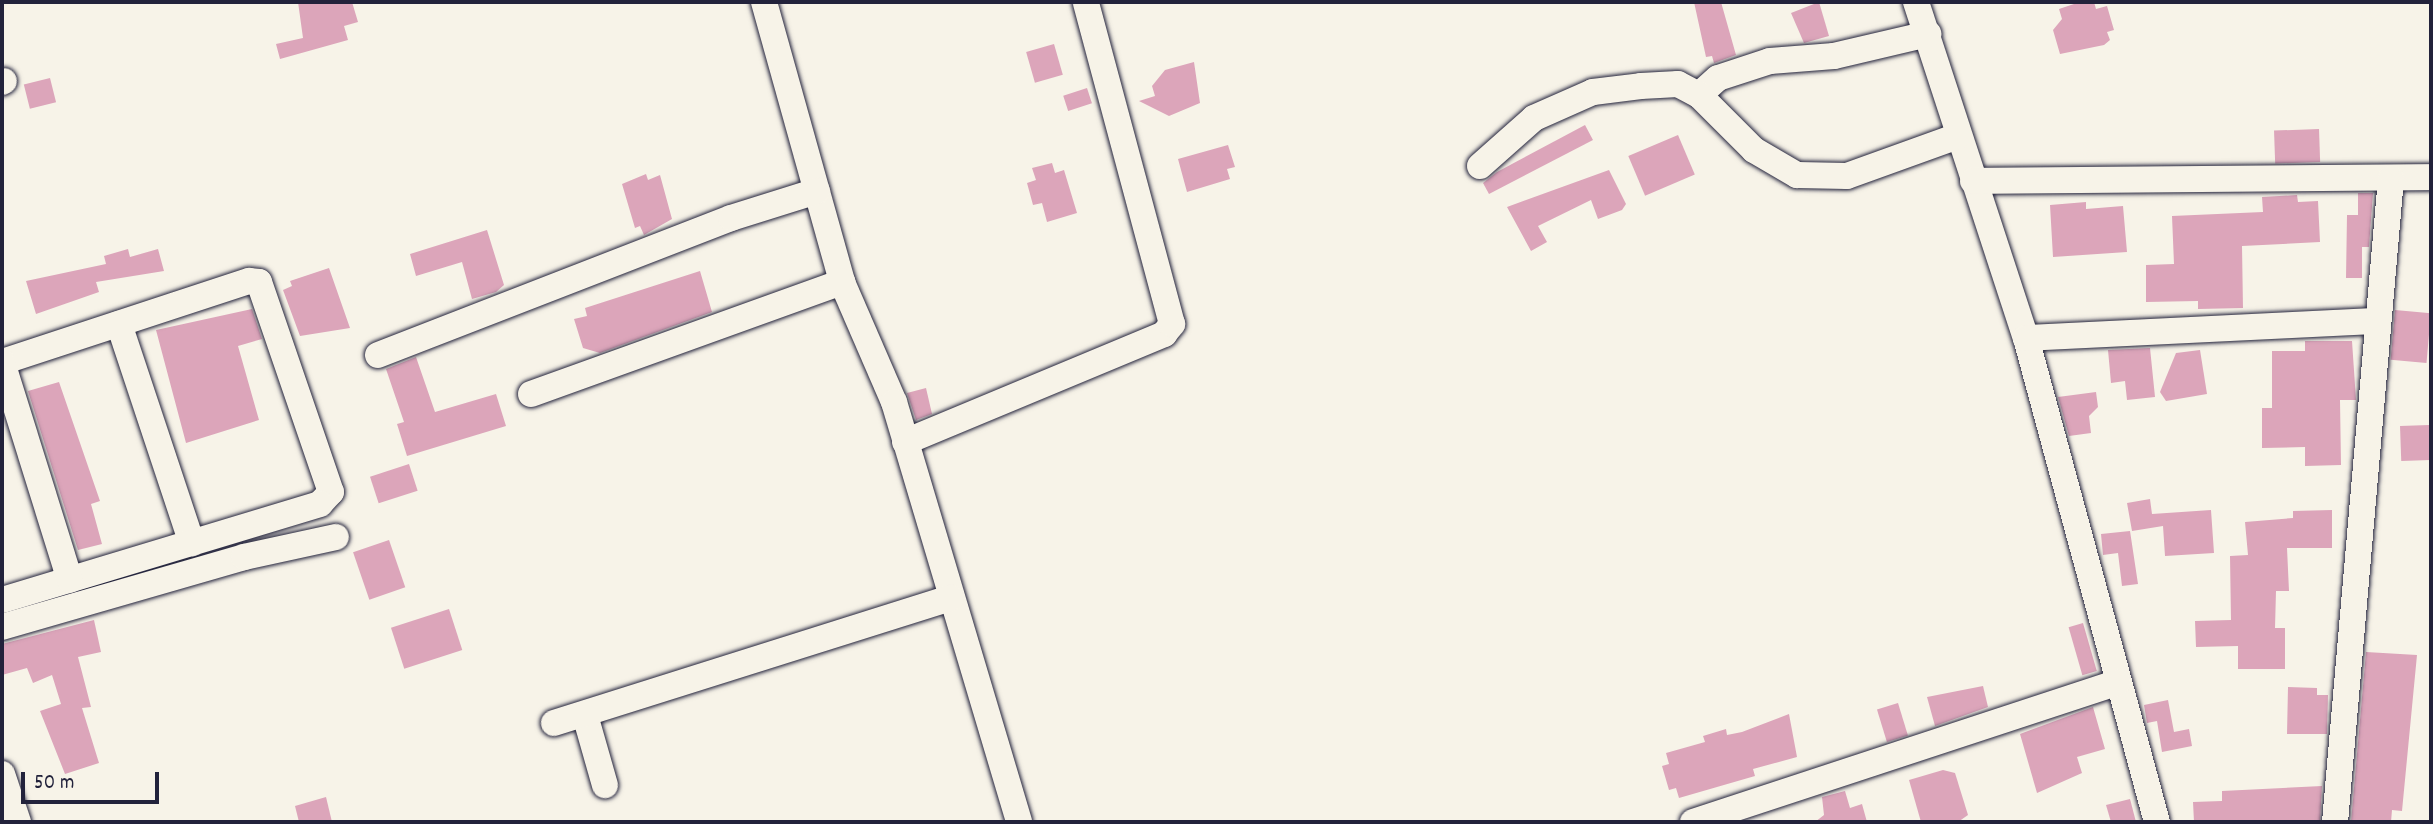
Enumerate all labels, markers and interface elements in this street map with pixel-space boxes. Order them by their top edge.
scale bar [24,758,163,802]
text: 50 m [34,769,74,799]

